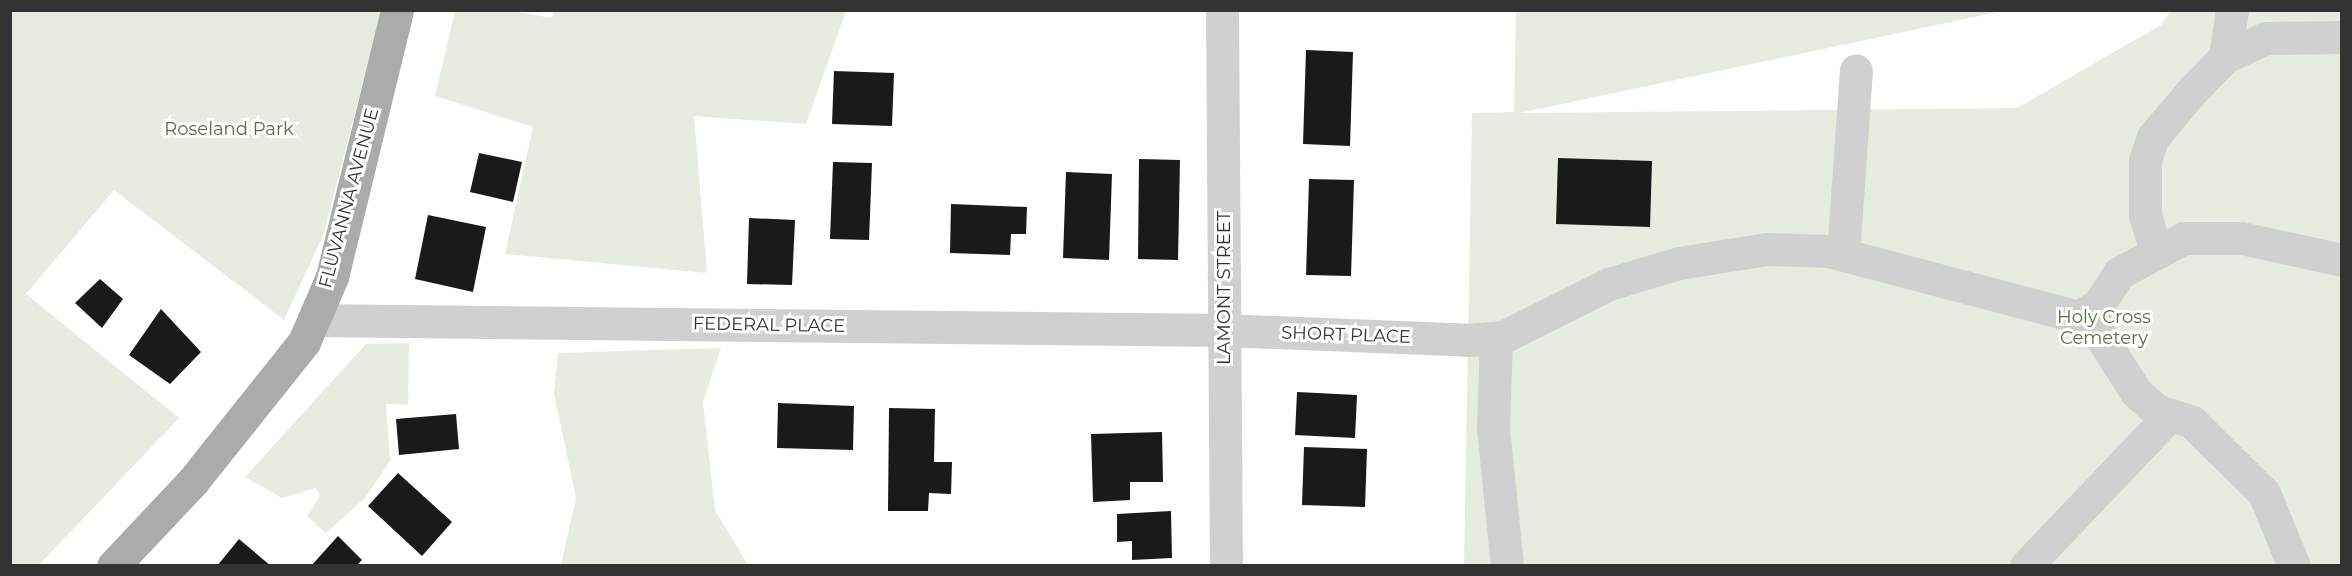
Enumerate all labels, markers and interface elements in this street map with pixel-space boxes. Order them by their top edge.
street label: FLUVANNA AVENUE [315,106,383,290]
park label: Roseland Park [164,118,294,140]
street label: LAMONT STREET [1213,211,1235,365]
park label: Holy Cross Cemetery [2057,307,2151,350]
street label: FEDERAL PLACE [693,313,845,337]
street label: SHORT PLACE [1281,322,1411,348]

